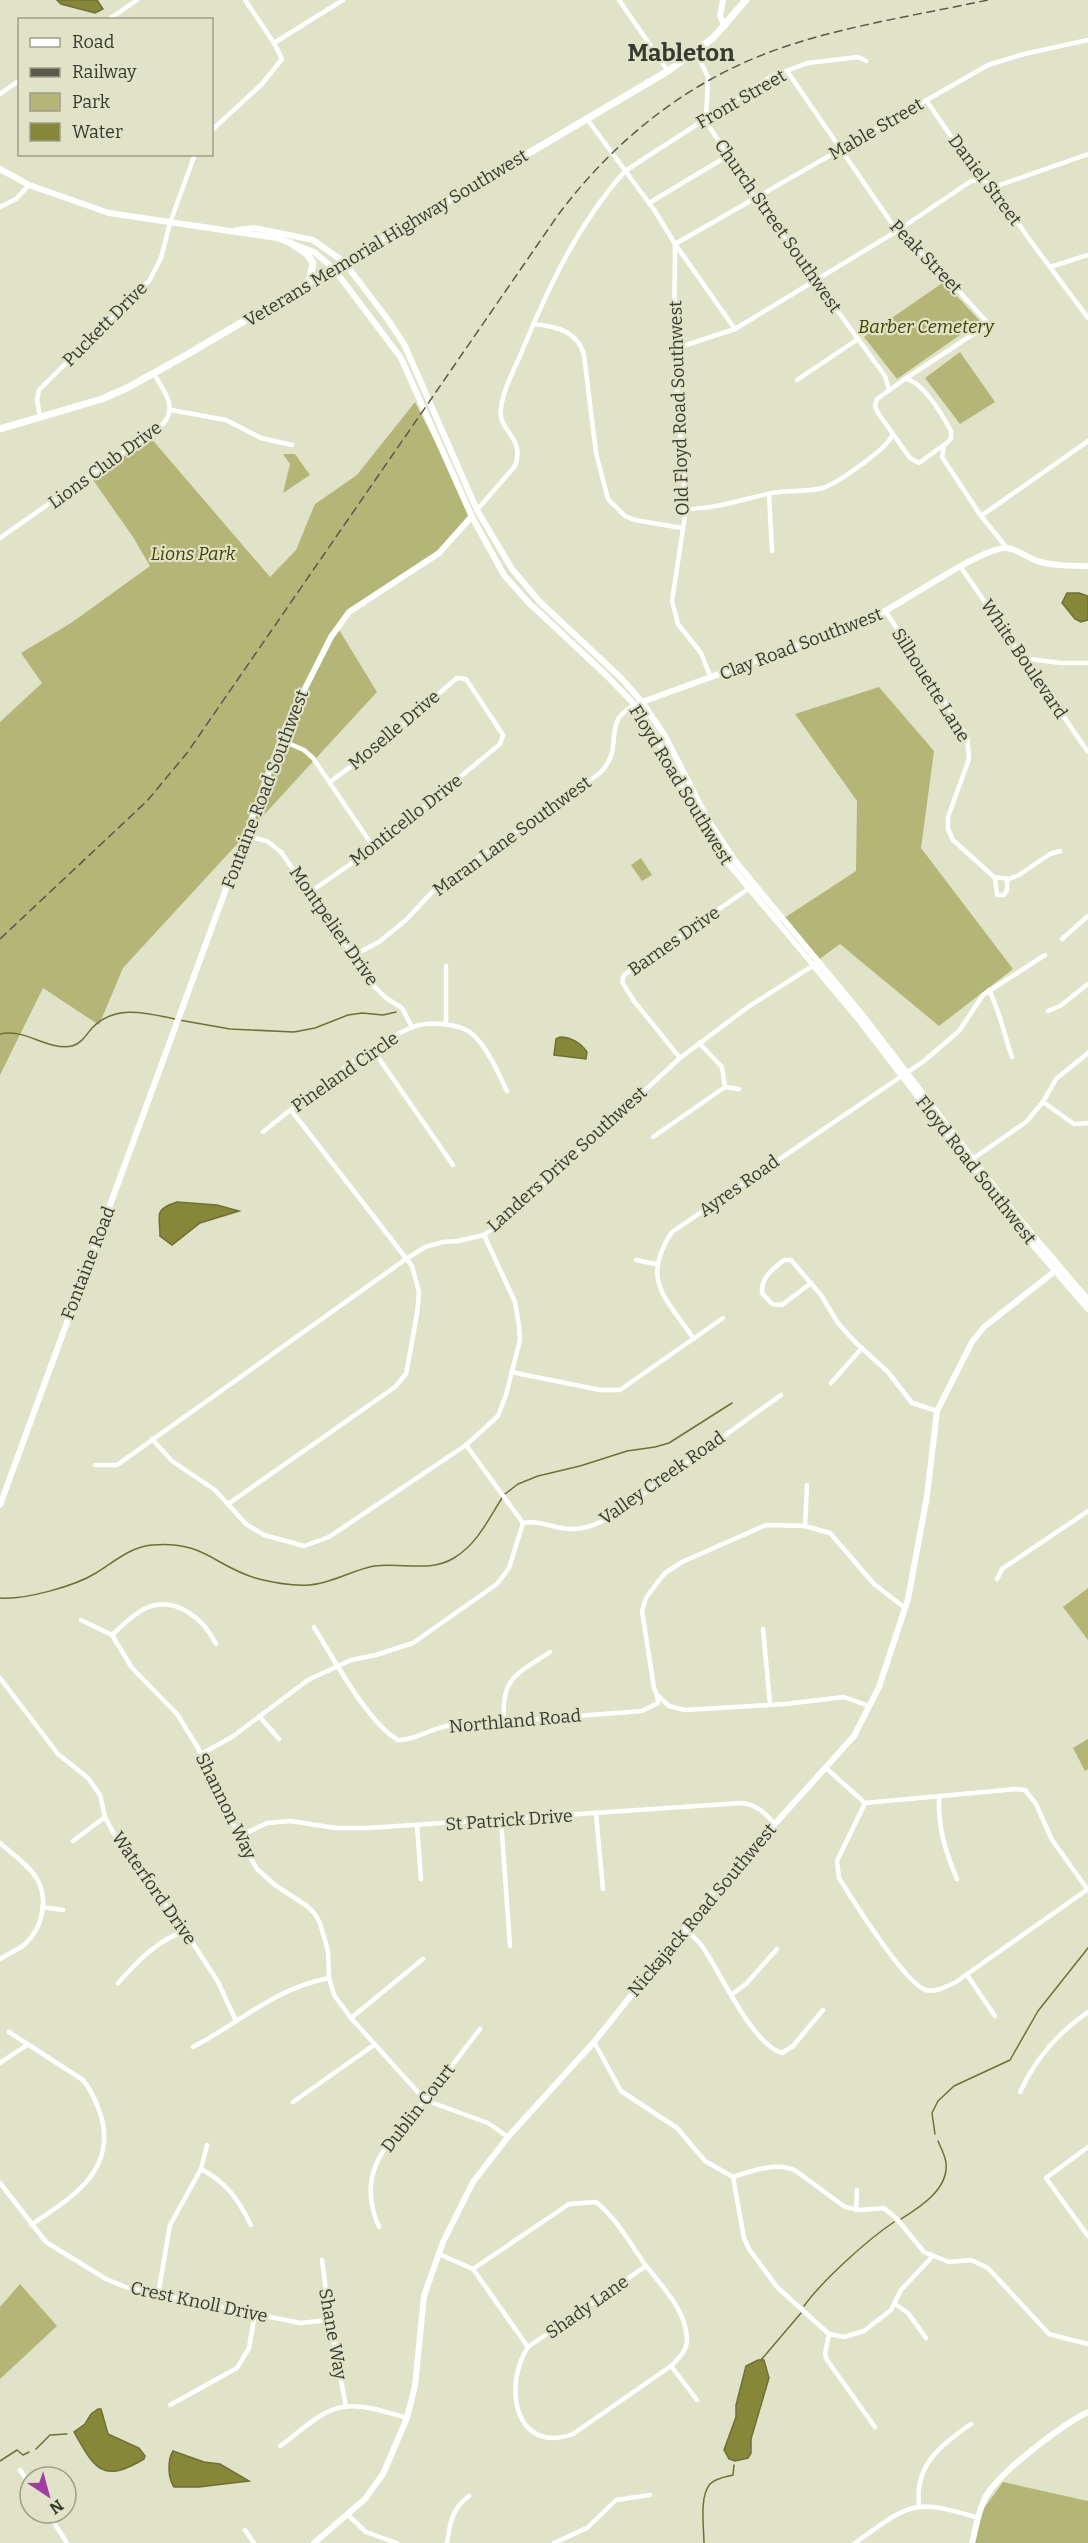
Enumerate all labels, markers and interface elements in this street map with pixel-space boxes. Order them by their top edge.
legend [18,18,213,156]
text: Road [72,31,115,53]
district label: Mableton [627,39,735,67]
text: Railway [72,61,137,83]
street label: Front Street [692,64,790,134]
text: Park [72,91,111,113]
street label: Mable Street [825,93,928,165]
text: Water [72,121,123,143]
street label: Daniel Street [944,130,1027,230]
street label: Church Street Southwest [710,135,847,318]
street label: Veterans Memorial Highway Southwest [240,144,532,332]
street label: Peak Street [885,215,967,299]
street label: Puckett Drive [58,277,152,371]
street label: Old Floyd Road Southwest [664,300,694,516]
park label: Barber Cemetery [858,316,995,338]
street label: Lions Club Drive [44,416,166,514]
park label: Lions Park [151,543,236,565]
street label: White Boulevard [976,595,1072,723]
street label: Clay Road Southwest [717,603,886,685]
street label: Silhouette Lane [887,624,975,746]
street label: Moselle Drive [344,685,444,775]
street label: Fontaine Road Southwest [217,686,313,892]
street label: Floyd Road Southwest [625,701,738,869]
street label: Monticello Drive [345,769,467,871]
street label: Maran Lane Southwest [429,771,596,901]
street label: Montpelier Drive [285,862,383,990]
street label: Barnes Drive [624,901,724,981]
street label: Pineland Circle [287,1027,403,1117]
street label: Landers Drive Southwest [483,1081,652,1237]
street label: Floyd Road Southwest [911,1091,1041,1249]
street label: Ayres Road [695,1150,784,1222]
street label: Fontaine Road [56,1203,120,1323]
street label: Valley Creek Road [595,1426,729,1530]
street label: Northland Road [448,1704,582,1738]
street label: Shannon Way [191,1749,261,1863]
street label: St Patrick Drive [445,1805,573,1835]
street label: Nickajack Road Southwest [623,1818,781,2001]
street label: Waterford Drive [107,1827,201,1949]
street label: Dublin Court [376,2059,460,2157]
street label: Shady Lane [541,2270,633,2344]
street label: Crest Knoll Drive [128,2277,270,2327]
street label: Shane Way [314,2287,352,2382]
north arrow [18,2465,78,2525]
text: N [46,2495,67,2518]

